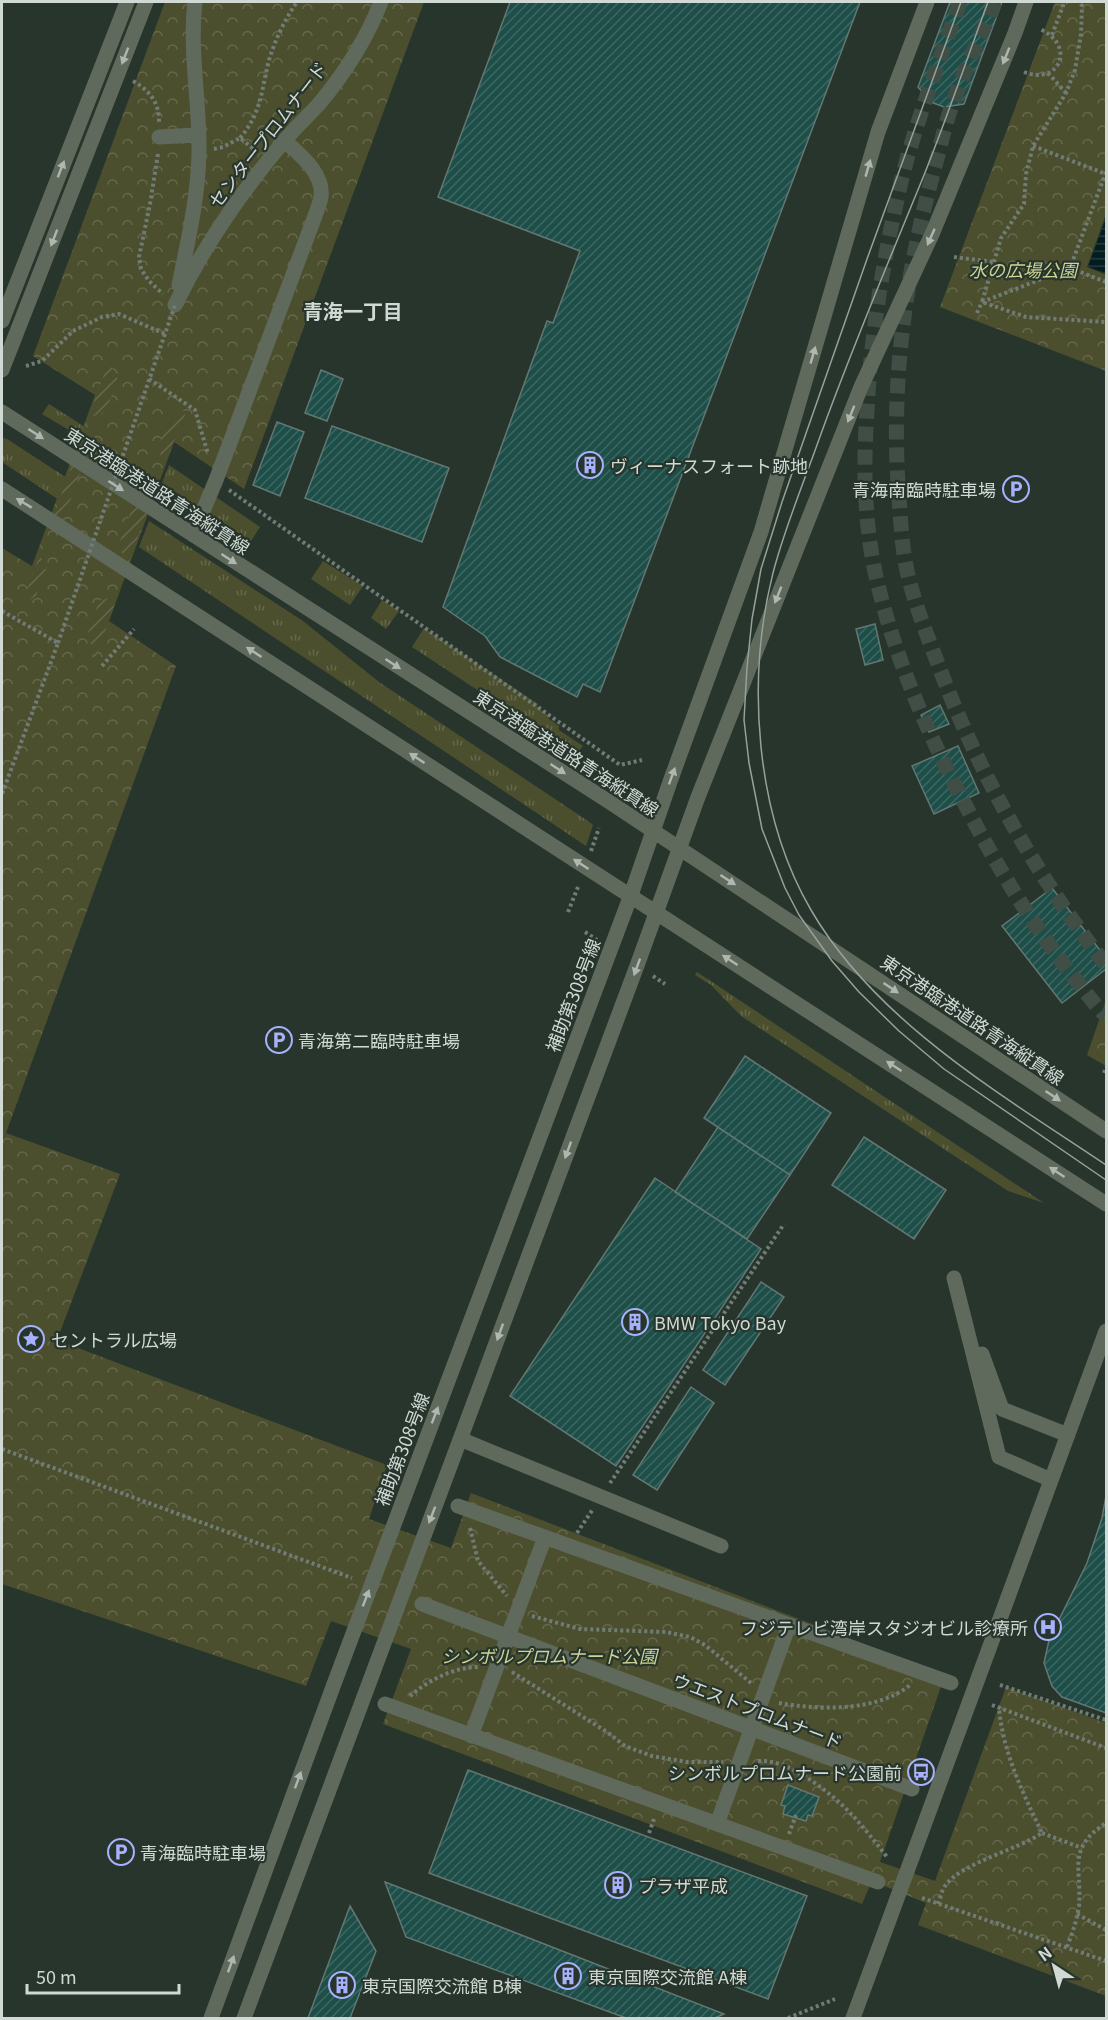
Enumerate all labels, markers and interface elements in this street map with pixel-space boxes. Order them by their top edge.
one-way arrow [119,47,129,65]
one-way arrow [1001,48,1011,66]
street label: センタープロムナード [202,56,332,212]
one-way arrow [864,159,873,177]
one-way arrow [57,160,66,178]
one-way arrow [926,228,936,246]
one-way arrow [48,229,58,247]
park label: 水の広場公園 [969,256,1080,282]
district label: 青海一丁目 [303,296,403,325]
one-way arrow [809,346,818,364]
one-way arrow [845,405,855,423]
street label: 東京港臨港道路青海縦貫線 [60,420,256,560]
one-way arrow [27,429,44,440]
building icon: ヴィーナスフォート跡地 [575,450,605,480]
place label: ヴィーナスフォート跡地 [610,452,808,478]
parking icon: 青海南臨時駐車場 [1001,474,1031,504]
place label: 青海南臨時駐車場 [852,476,996,502]
one-way arrow [108,480,124,491]
one-way arrow [16,497,32,508]
one-way arrow [221,553,237,564]
one-way arrow [773,586,783,604]
one-way arrow [245,647,262,658]
one-way arrow [385,658,402,669]
street label: 東京港臨港道路青海縦貫線 [469,682,665,822]
one-way arrow [409,753,426,764]
one-way arrow [550,763,566,774]
one-way arrow [667,767,677,785]
one-way arrow [573,859,589,870]
one-way arrow [720,874,736,886]
street label: 補助第308号線 [538,934,606,1056]
street label: 東京港臨港道路青海縦貫線 [876,948,1070,1090]
one-way arrow [722,954,738,965]
one-way arrow [631,958,641,976]
one-way arrow [883,982,899,993]
parking icon: 青海第二臨時駐車場 [264,1025,294,1055]
place label: 青海第二臨時駐車場 [298,1027,460,1053]
one-way arrow [886,1061,902,1072]
one-way arrow [1045,1090,1061,1102]
one-way arrow [563,1141,573,1159]
one-way arrow [1050,1166,1066,1178]
building icon: BMW Tokyo Bay [620,1307,650,1337]
place label: BMW Tokyo Bay [654,1309,787,1335]
place icon: セントラル広場 [16,1324,46,1354]
one-way arrow [495,1324,505,1342]
place label: セントラル広場 [51,1326,177,1352]
street label: 補助第308号線 [367,1388,435,1510]
one-way arrow [431,1406,440,1424]
one-way arrow [427,1506,436,1524]
one-way arrow [362,1589,372,1607]
hospital icon: フジテレビ湾岸スタジオビル診療所 [1033,1612,1063,1642]
place label: フジテレビ湾岸スタジオビル診療所 [740,1614,1028,1640]
park label: シンボルプロムナード公園 [441,1642,660,1668]
street label: ウエストプロムナード [669,1666,847,1754]
bus stop icon: シンボルプロムナード公園前 [906,1757,936,1787]
place label: シンボルプロムナード公園前 [668,1759,902,1785]
one-way arrow [294,1771,304,1789]
parking icon: 青海臨時駐車場 [106,1837,136,1867]
place label: 青海臨時駐車場 [140,1839,266,1865]
building icon: プラザ平成 [603,1870,633,1900]
place label: プラザ平成 [638,1872,728,1898]
north arrow [1024,1936,1084,1996]
text: N [1033,1940,1056,1966]
one-way arrow [227,1954,237,1972]
scale bar [27,1957,178,1995]
building icon: 東京国際交流館 A棟 [553,1961,583,1991]
text: 50 m [36,1963,77,1989]
place label: 東京国際交流館 A棟 [588,1963,747,1989]
building icon: 東京国際交流館 B棟 [327,1970,357,2000]
place label: 東京国際交流館 B棟 [362,1972,522,1998]

